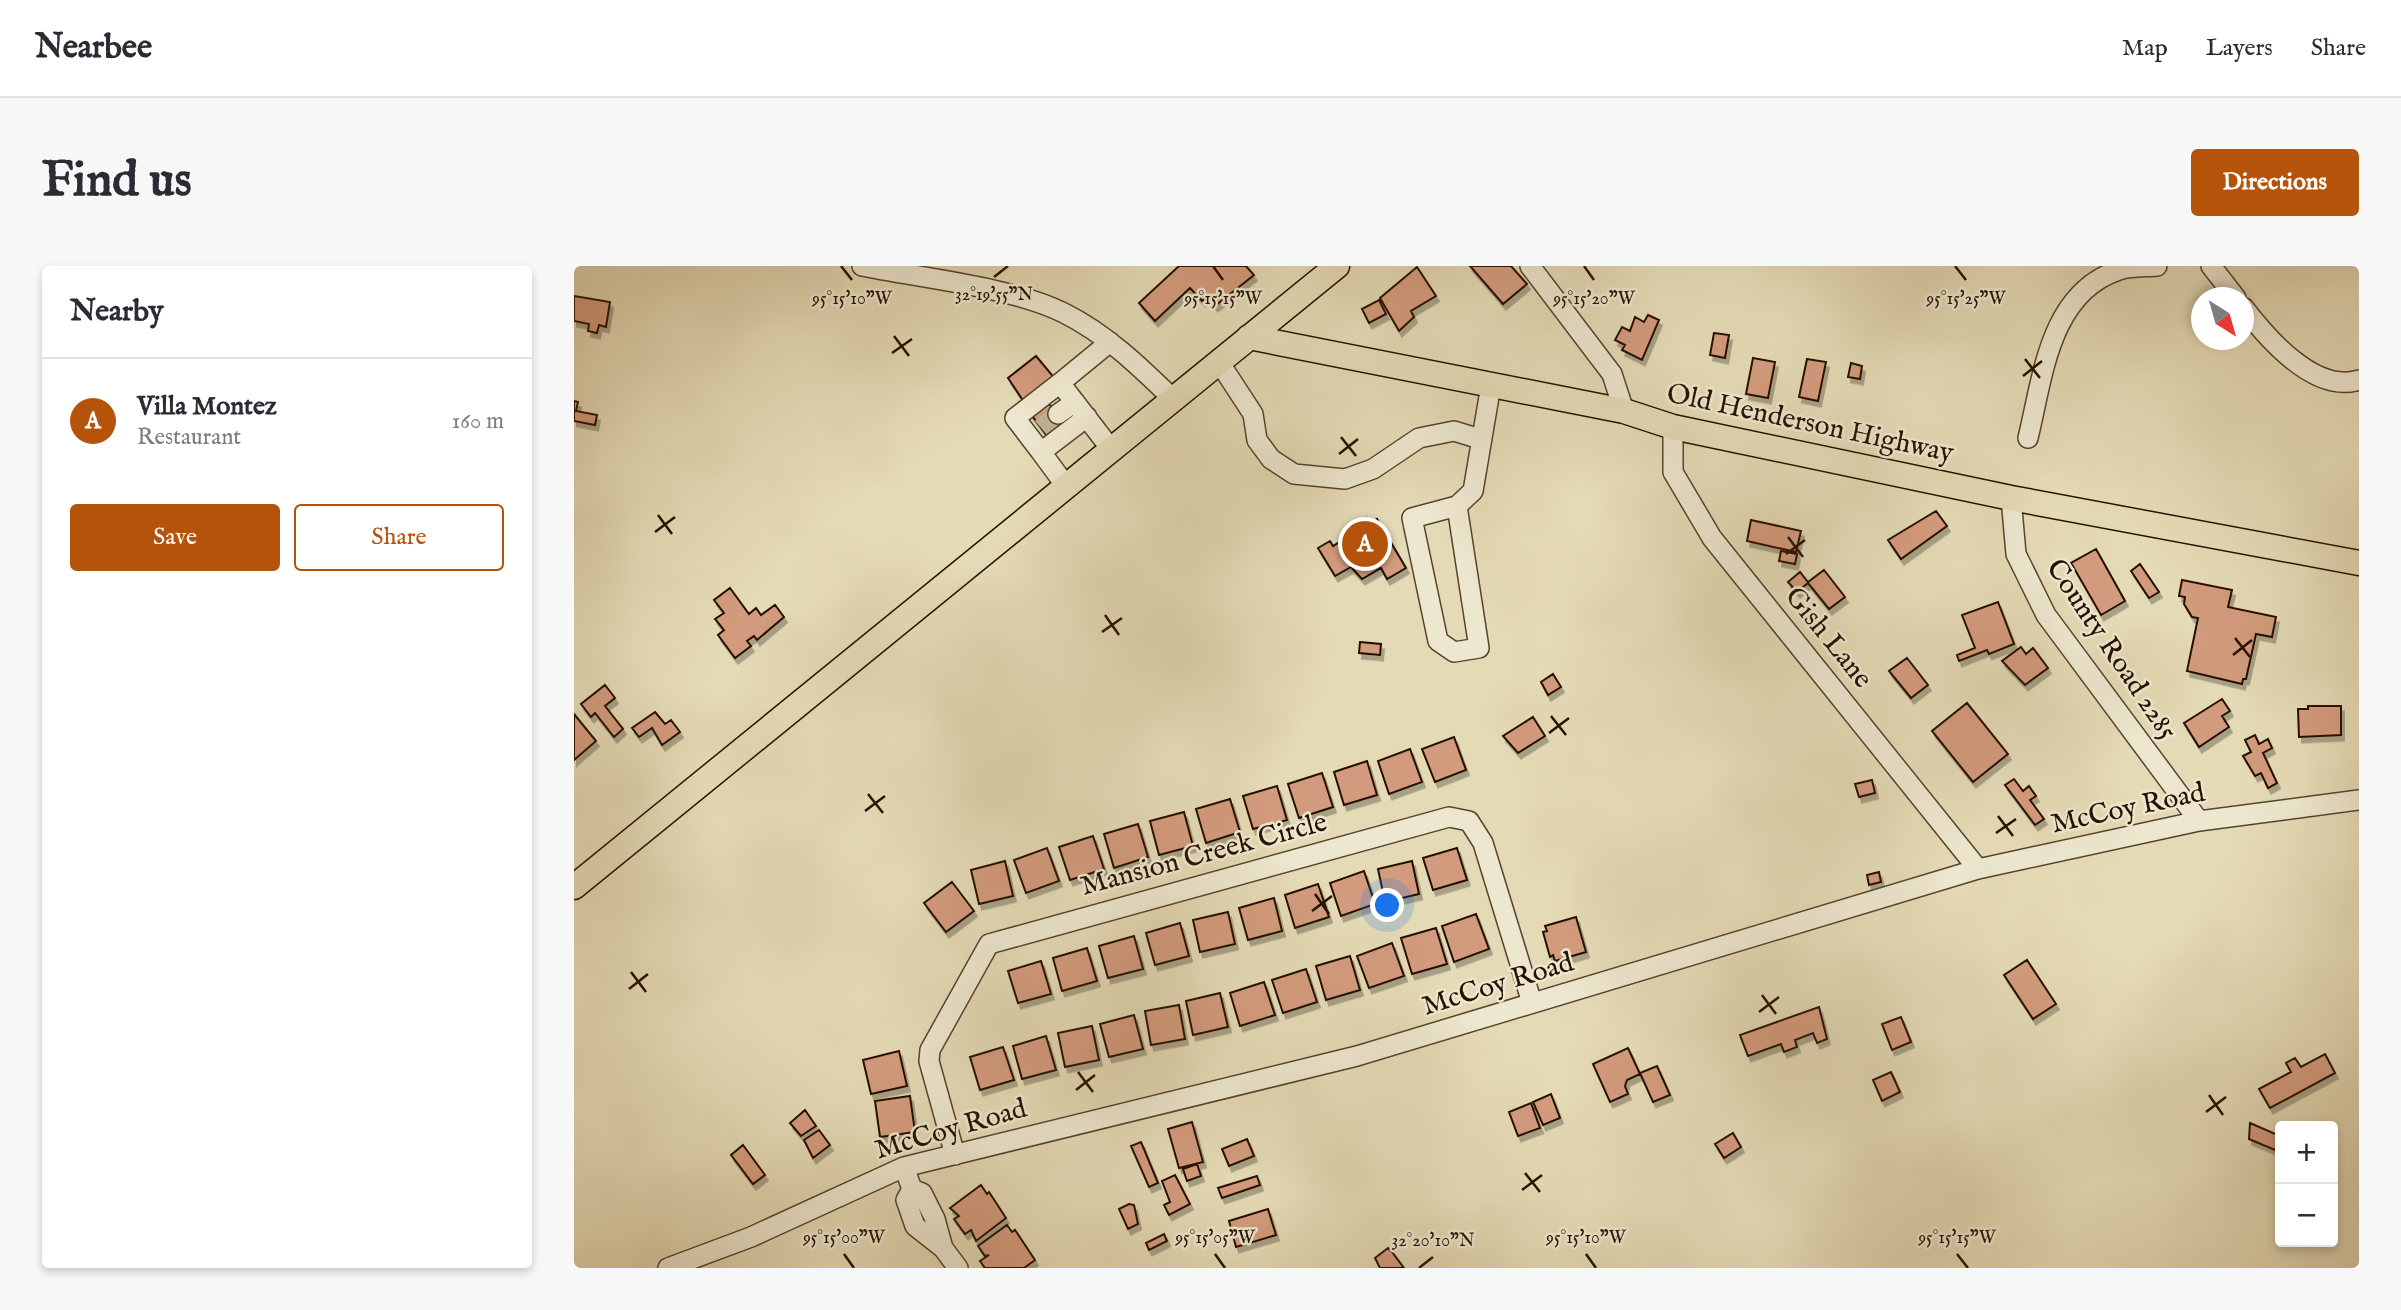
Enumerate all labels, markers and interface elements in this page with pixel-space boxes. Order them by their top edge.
text: Nearbee [35,27,152,69]
text: Map [2122,33,2168,64]
text: Layers [2206,33,2273,64]
text: Share [2311,33,2366,64]
button: Directions [2191,149,2359,216]
text: Find us [42,151,192,213]
text: 32°19'55"N [955,284,1033,307]
north arrow [2191,287,2254,350]
text: 95°15'10"W [811,288,893,311]
text: 95°15'15"W [1183,288,1263,311]
text: 95°15'20"W [1552,288,1636,311]
text: 95°15'25"W [1925,288,2006,311]
text: Nearby [70,293,163,331]
street label: Old Henderson Highway [1663,376,1957,472]
text: Villa Montez [137,390,277,423]
text: A [85,407,101,436]
text: 160 m [452,407,504,436]
text: Restaurant [137,423,241,452]
button: Save [70,504,280,571]
button: Share [294,504,504,571]
pin: A [1342,518,1388,570]
street label: County Road 2285 [2038,553,2184,747]
street label: Gish Lane [1777,580,1880,696]
street label: McCoy Road [2048,776,2208,842]
street label: Mansion Creek Circle [1077,805,1331,905]
your location [1370,888,1404,922]
street label: McCoy Road [1418,945,1578,1025]
street label: McCoy Road [871,1092,1031,1168]
map controls [2275,1121,2338,1247]
button: + [2275,1121,2338,1184]
button: − [2275,1184,2338,1247]
text: 95°15'00"W [802,1227,886,1250]
text: 95°15'05"W [1174,1227,1256,1250]
text: 95°15'10"W [1545,1227,1627,1250]
text: 95°15'15"W [1917,1227,1997,1250]
text: 32°20'10"N [1391,1230,1475,1253]

